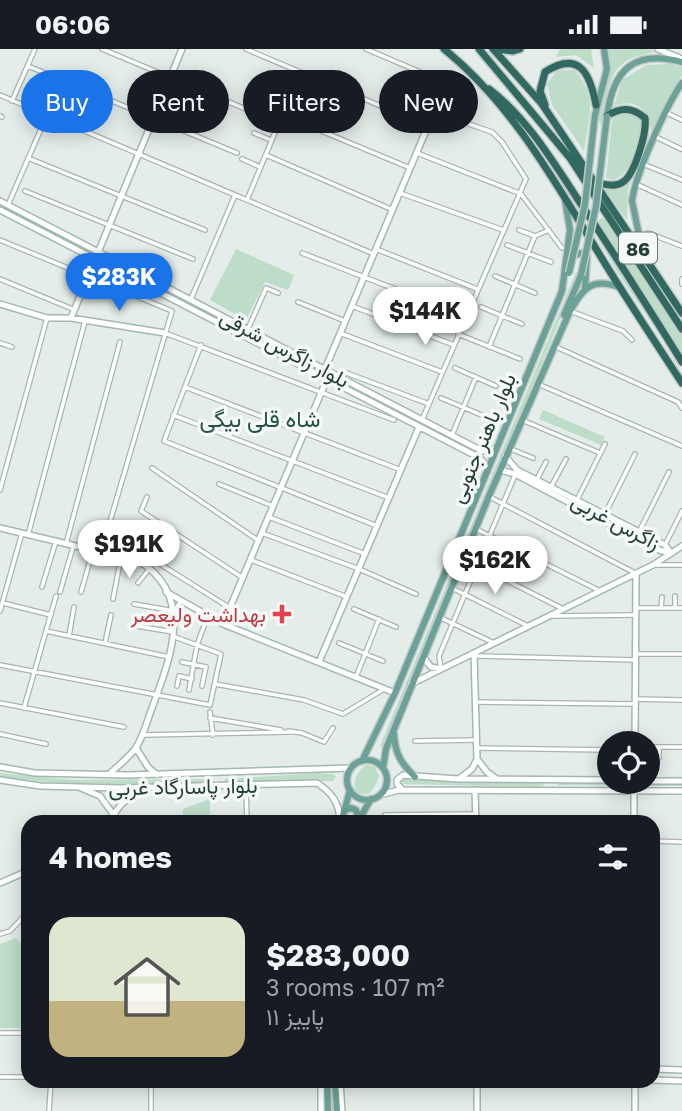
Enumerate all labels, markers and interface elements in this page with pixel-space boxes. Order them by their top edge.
text: 06:06 [35,9,110,40]
chip: Buy [21,70,113,133]
chip: Rent [127,70,229,133]
chip: Filters [243,70,365,133]
chip: New [379,70,478,133]
road number: 86 [619,232,657,263]
pin: $283K [70,253,168,313]
text: $283K [82,262,156,290]
pin: $144K [376,287,474,347]
text: $144K [389,296,461,324]
street label: بلوار زاگرس شرقی [216,303,354,394]
street label: بلوار باهنر جنوبی [443,369,522,507]
district label: شاه قلی بیگی [200,404,320,433]
street label: زاگرس غربی [567,487,665,556]
pin: $191K [80,521,178,580]
text: $191K [94,529,164,557]
pin: $162K [446,537,544,596]
text: $162K [459,545,531,573]
place label: بهداشت ولیعصر [130,601,266,628]
marker: بهداشت ولیعصر [272,604,292,624]
map controls [597,731,660,794]
button: locate [597,731,660,794]
street label: بلوار پاسارگاد غربی [108,772,258,802]
icon: filters [594,838,632,876]
text: 4 homes [49,839,172,875]
text: $283,000 [266,937,410,973]
icon: home [105,945,189,1029]
text: 3 rooms · 107 m² [266,973,444,1001]
text: پاییز ۱۱ [266,1002,324,1030]

